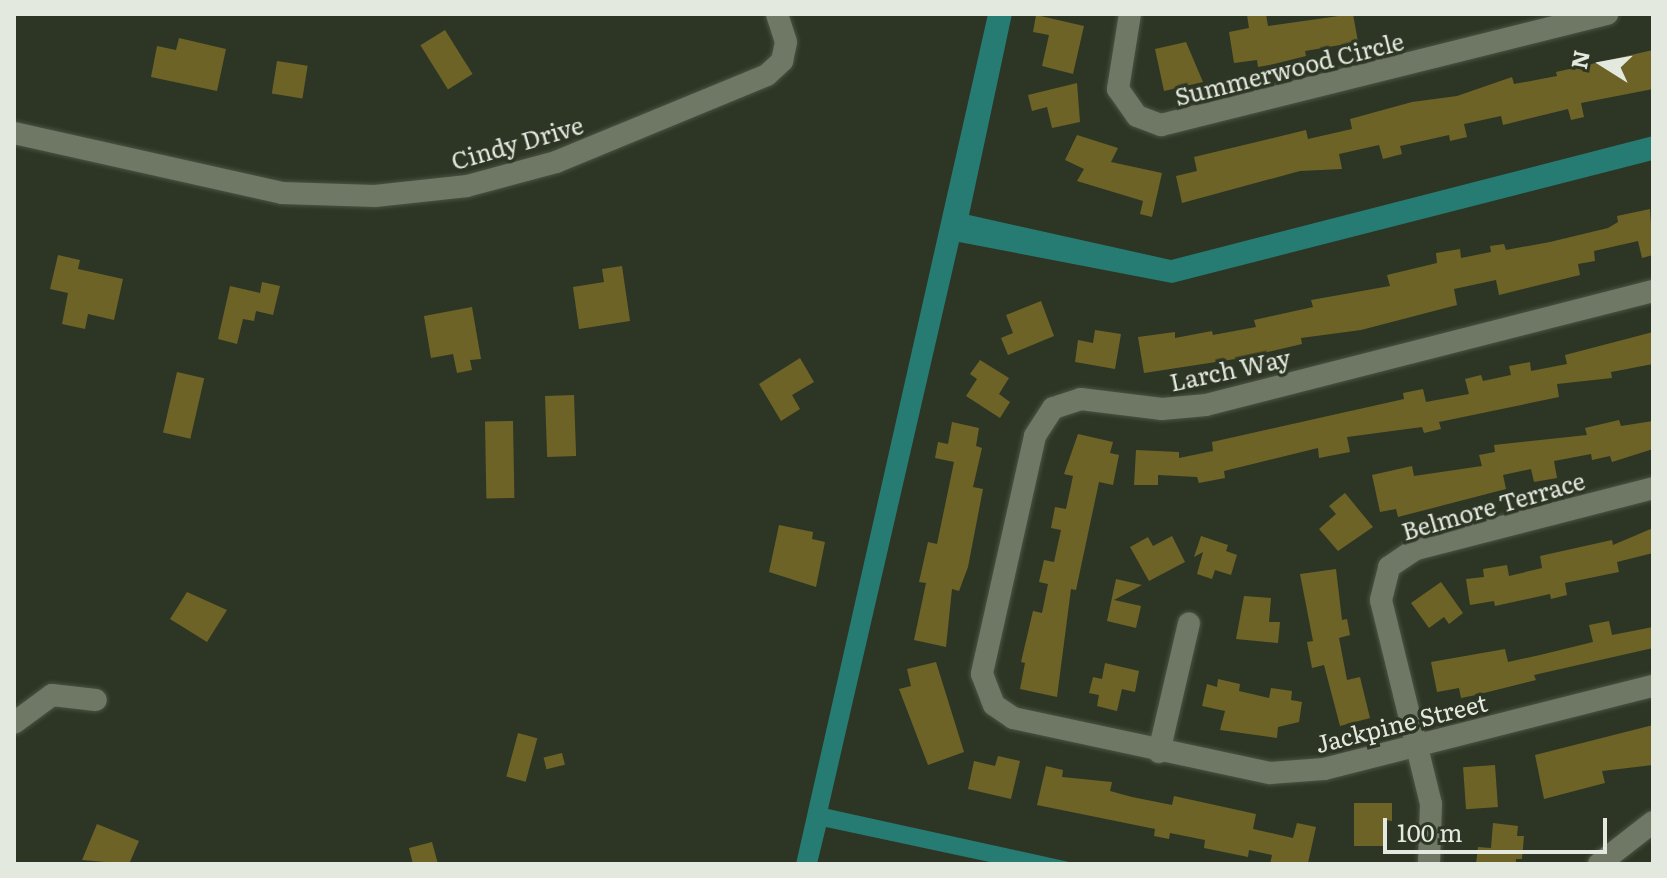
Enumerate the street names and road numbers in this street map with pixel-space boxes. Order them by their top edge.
street label: Summerwood Circle [1172,26,1406,110]
street label: Cindy Drive [448,109,586,175]
street label: Larch Way [1167,342,1293,396]
street label: Belmore Terrace [1398,465,1588,545]
street label: Jackpine Street [1312,687,1490,757]

